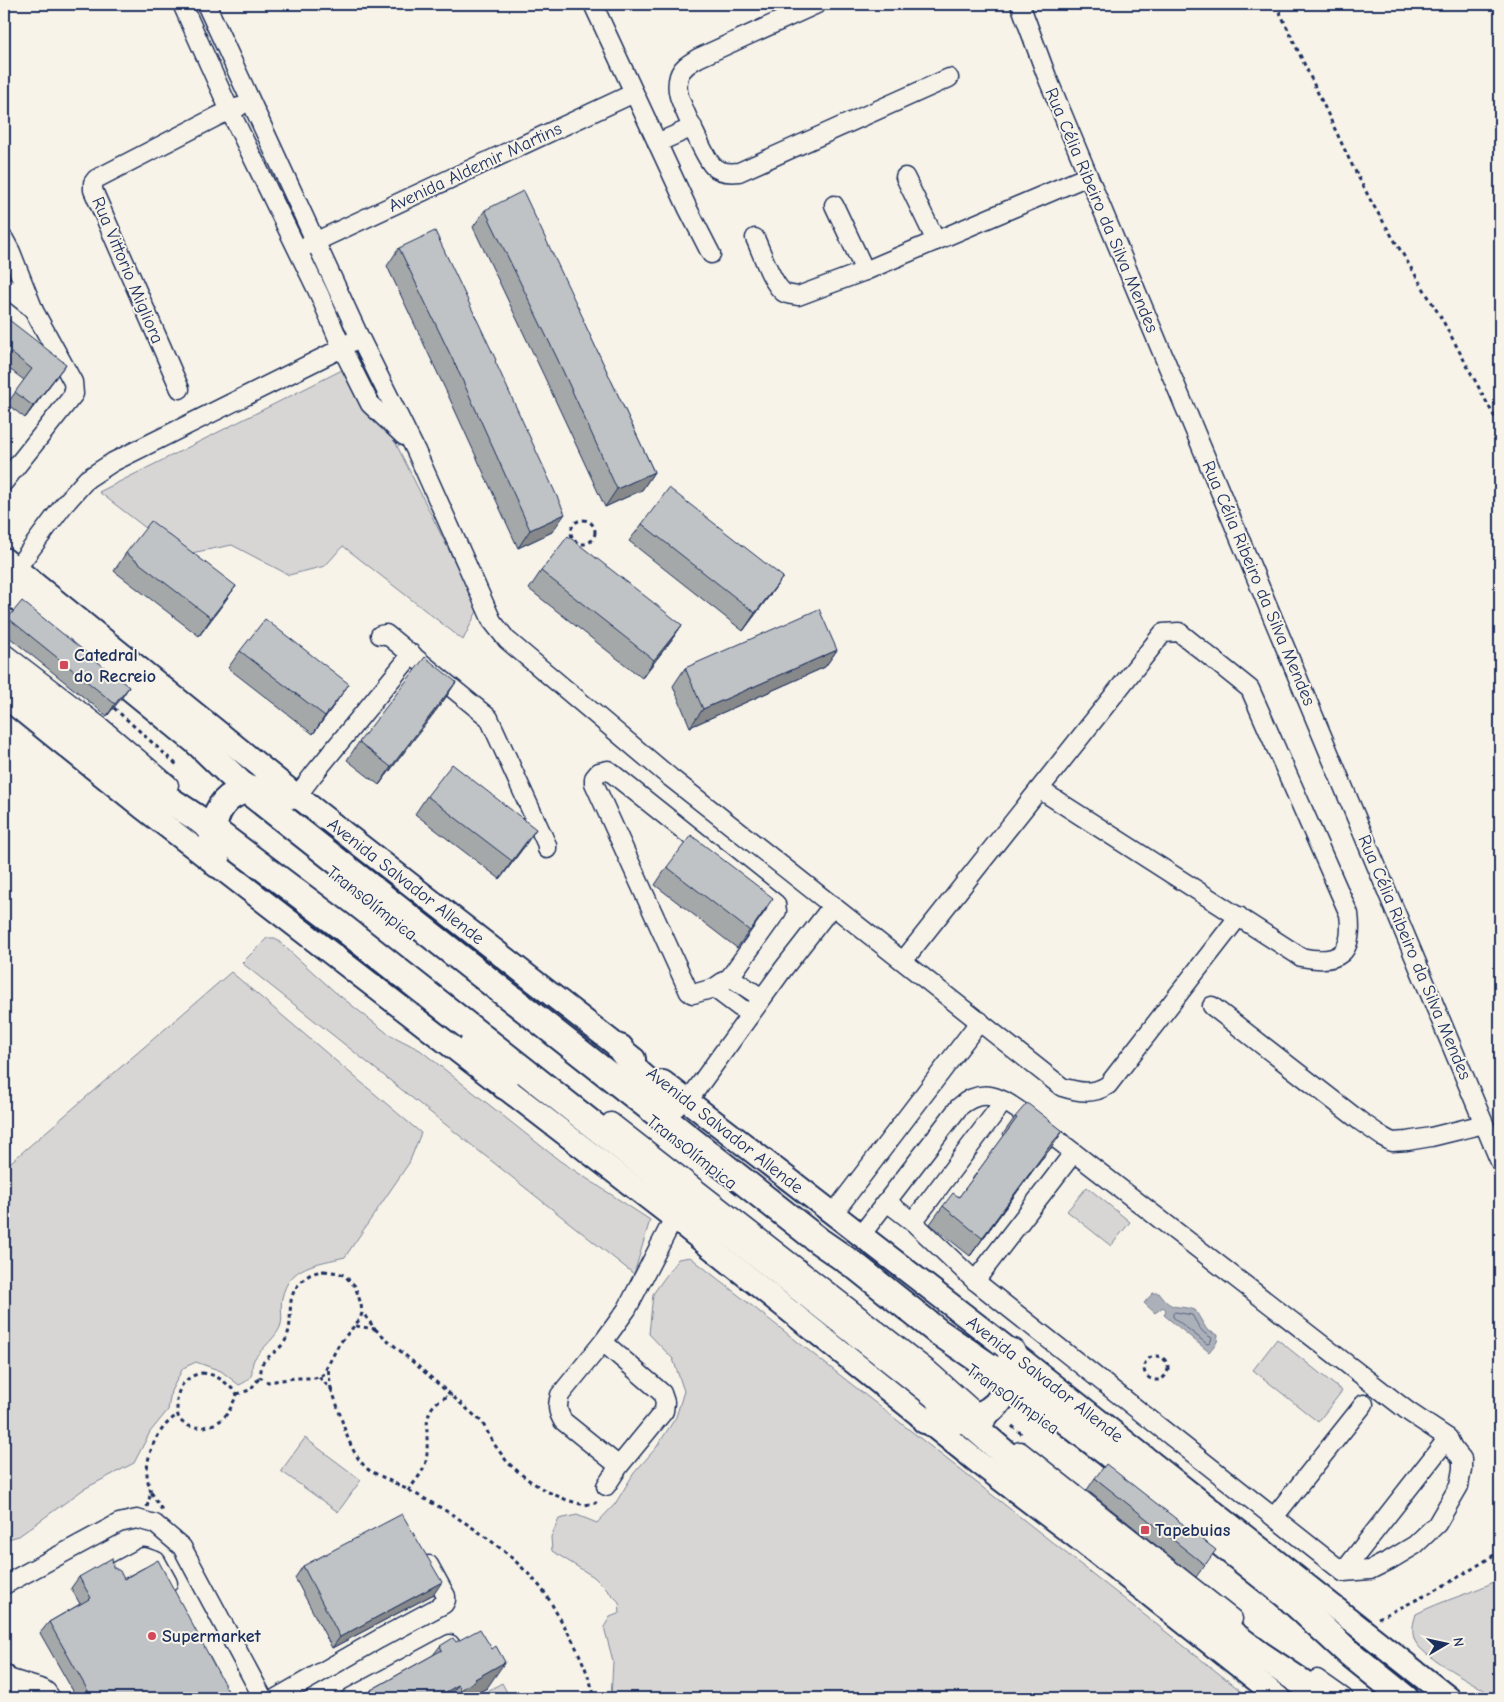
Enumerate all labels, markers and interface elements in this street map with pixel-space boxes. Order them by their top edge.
street label: Rua Célia Ribeiro da Silva Mendes [1040,85,1163,336]
street label: Avenida Aldemir Martins [385,118,565,217]
street label: Rua Vittorio Migliora [87,194,168,347]
street label: Rua Célia Ribeiro da Silva Mendes [1197,458,1320,709]
place label: Catedral do Recreio [74,645,156,687]
marker: Catedral do Recreio [58,659,70,671]
street label: Avenida Salvador Allende [323,814,488,949]
street label: Rua Célia Ribeiro da Silva Mendes [1353,832,1476,1083]
street label: TransOlímpica [322,862,421,945]
street label: Avenida Salvador Allende [642,1063,807,1198]
street label: TransOlímpica [642,1111,741,1194]
street label: Avenida Salvador Allende [962,1312,1127,1447]
street label: TransOlímpica [962,1360,1063,1439]
place label: Tapebuias [1155,1520,1231,1541]
marker: Tapebuias [1139,1524,1151,1536]
north arrow [1422,1620,1472,1670]
place label: Supermarket [162,1626,262,1647]
marker: Supermarket [146,1630,158,1642]
text: N [1449,1636,1467,1648]

